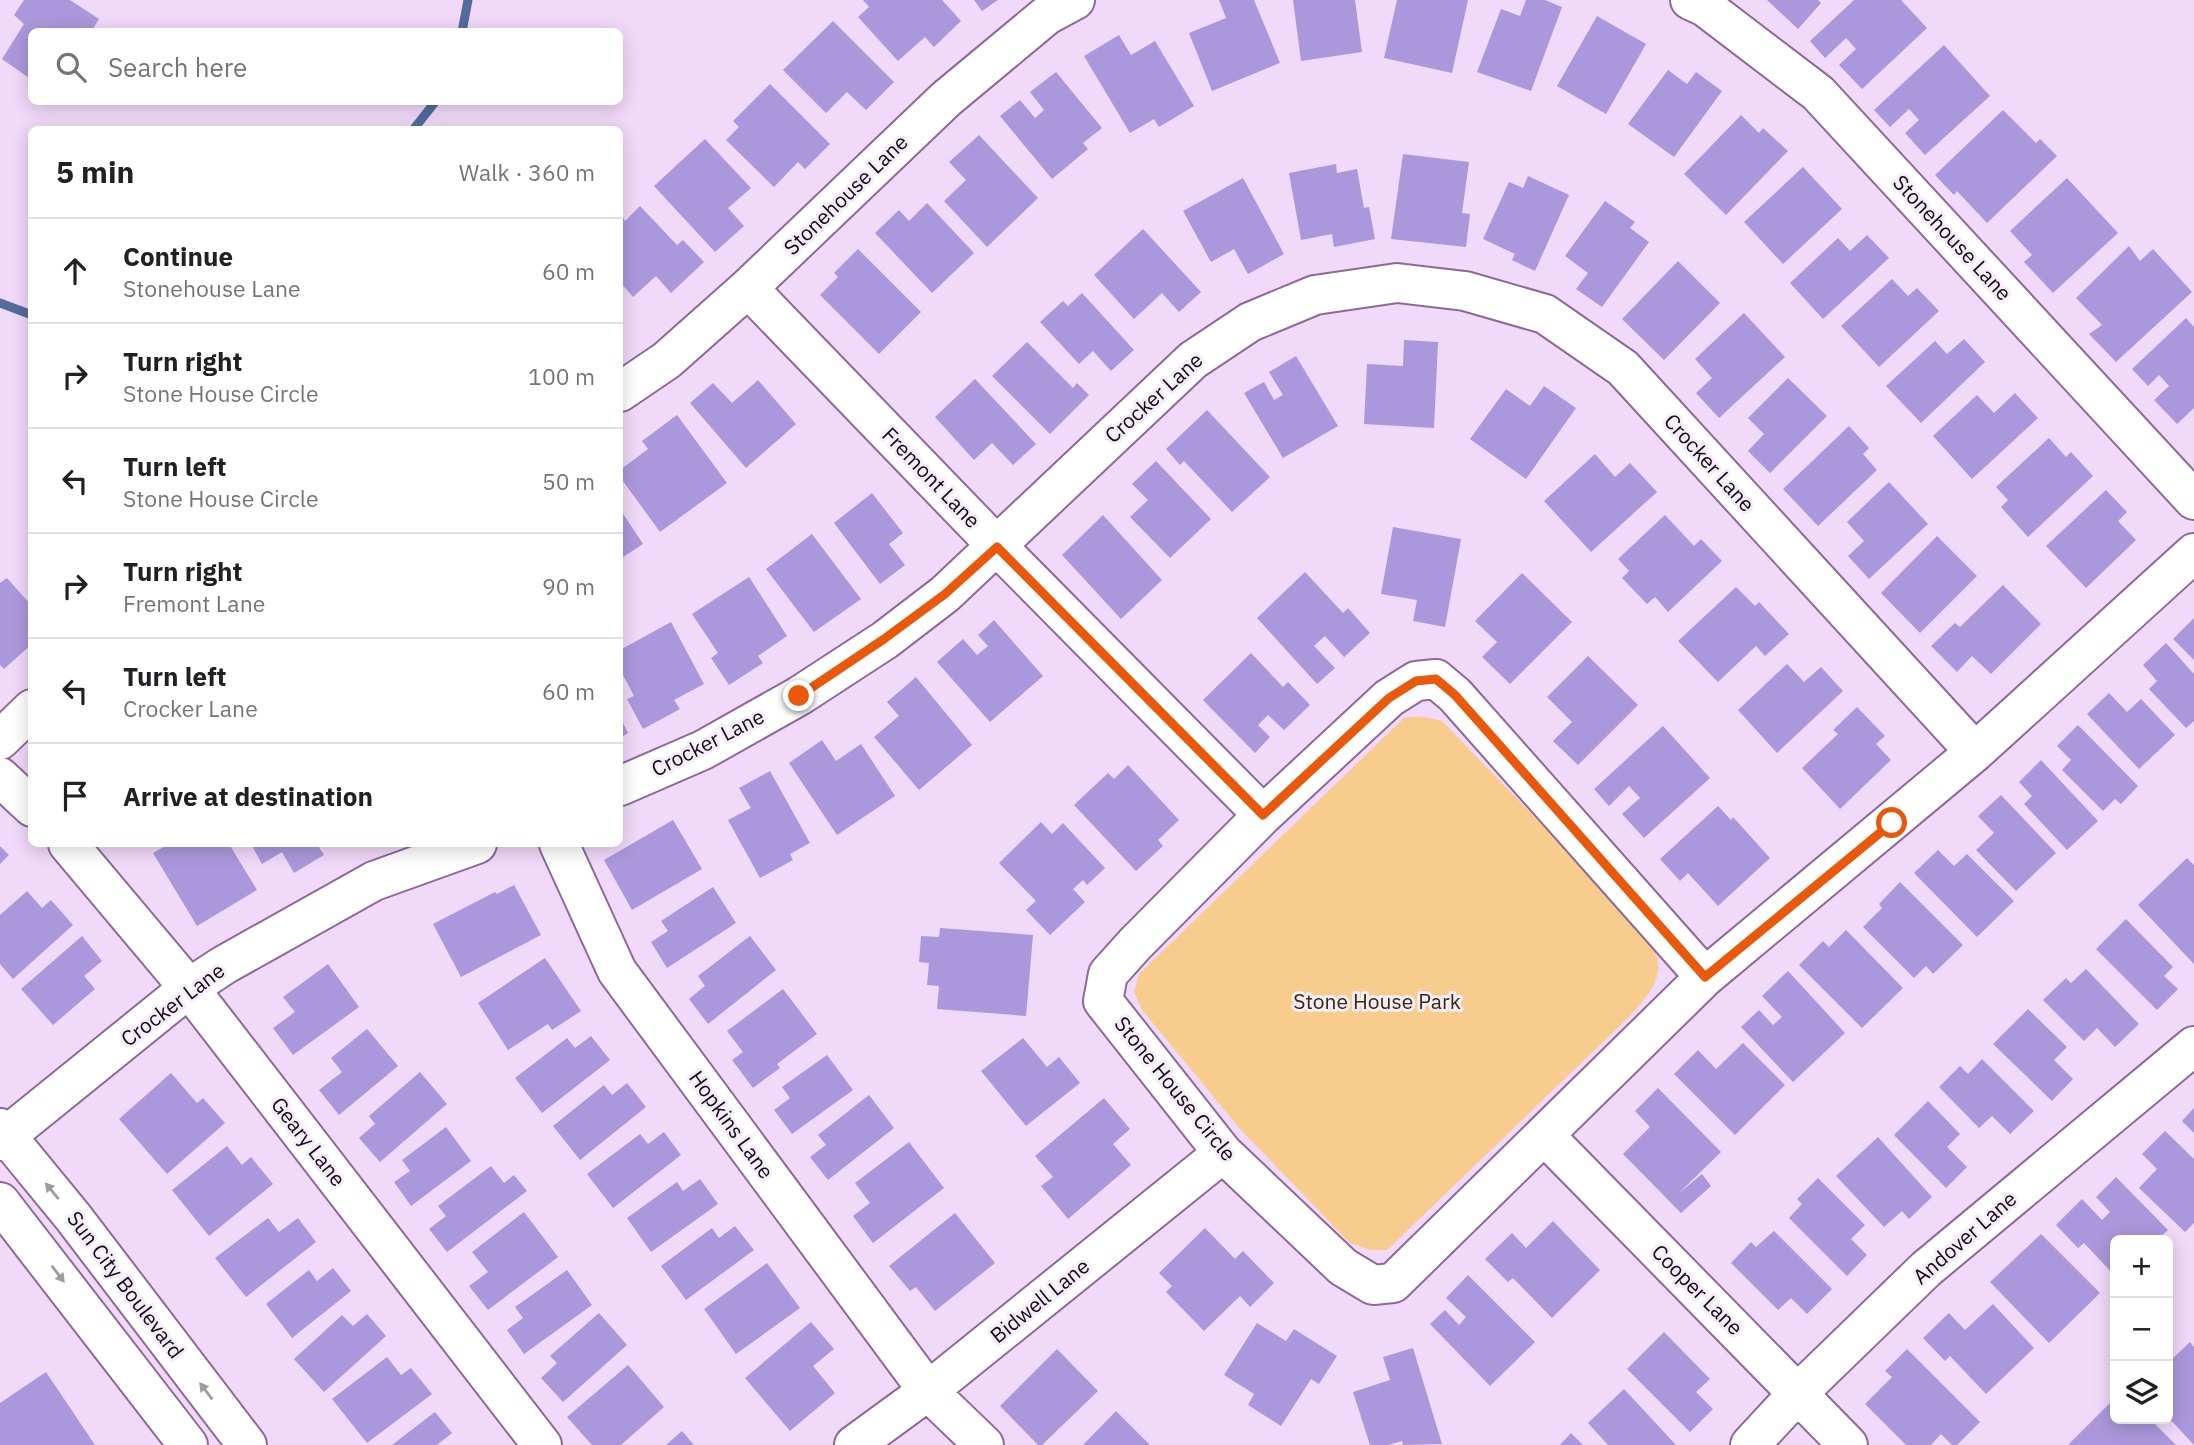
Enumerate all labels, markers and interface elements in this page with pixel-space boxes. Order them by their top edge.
search box [28,28,623,105]
icon: search [52,48,90,86]
text: Search here [108,50,247,84]
street label: Stonehouse Lane [777,128,913,261]
text: 5 min [56,152,134,191]
text: Walk · 360 m [459,157,595,187]
street label: Stonehouse Lane [1887,168,2018,306]
text: Continue [123,239,233,273]
icon: ahead [56,252,94,290]
text: 60 m [542,256,595,286]
text: Stonehouse Lane [123,273,301,303]
text: Turn right [123,344,242,378]
street label: Crocker Lane [1098,346,1208,449]
icon: right [56,357,94,395]
text: 100 m [528,361,595,391]
text: Stone House Circle [123,378,319,408]
street label: Crocker Lane [1658,407,1761,517]
street label: Fremont Lane [877,421,987,534]
text: Turn left [123,449,226,483]
icon: left [56,462,94,500]
text: 50 m [542,466,595,496]
text: Stone House Circle [123,483,319,513]
text: Turn right [123,554,242,588]
icon: right [56,567,94,605]
text: 90 m [542,571,595,601]
text: Fremont Lane [123,588,265,618]
text: Turn left [123,659,226,693]
icon: left [56,672,94,710]
text: 60 m [542,676,595,706]
route end [783,680,814,711]
text: Crocker Lane [123,693,258,723]
street label: Crocker Lane [646,702,769,783]
icon: arrive [56,777,94,815]
text: Arrive at destination [123,779,373,813]
route start [1876,807,1907,838]
street label: Crocker Lane [115,956,230,1052]
park label: Stone House Park [1293,987,1461,1015]
street label: Stone House Circle [1109,1010,1243,1167]
street label: Hopkins Lane [683,1065,781,1184]
street label: Geary Lane [265,1091,352,1192]
one-way arrow [45,1182,60,1199]
street label: Andover Lane [1907,1184,2022,1290]
street label: Sun City Boulevard [61,1205,190,1364]
map controls [2110,1235,2173,1424]
button: + [2110,1235,2173,1298]
street label: Cooper Lane [1646,1238,1749,1341]
street label: Bidwell Lane [984,1252,1095,1349]
one-way arrow [50,1265,64,1283]
button: − [2110,1298,2173,1361]
button: layers [2110,1361,2173,1424]
one-way arrow [198,1382,213,1400]

